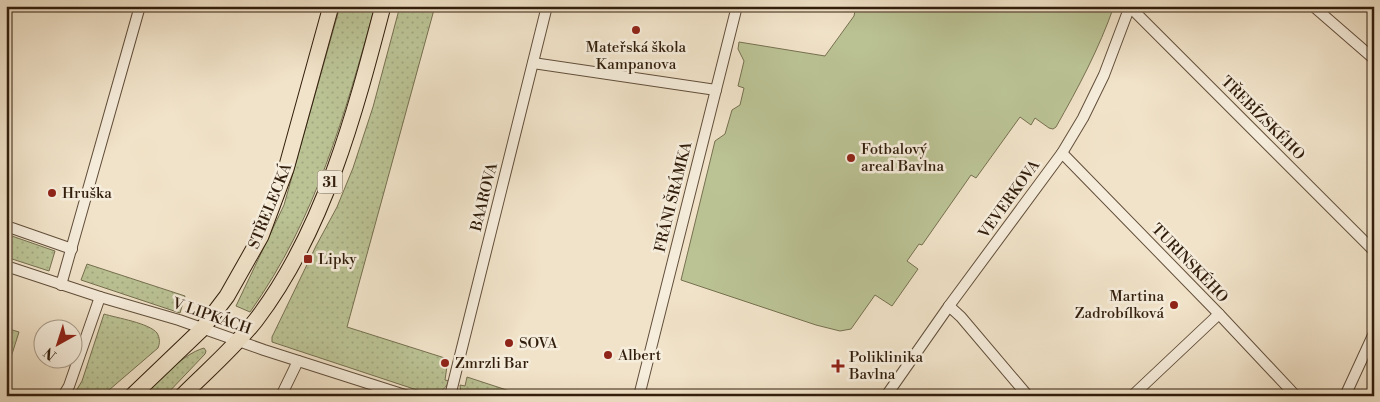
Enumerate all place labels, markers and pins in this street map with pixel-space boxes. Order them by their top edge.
marker: Mateřská škola Kampanova [630,24,642,36]
place label: Mateřská škola Kampanova [586,38,687,74]
place label: Fotbalový areal Bavlna [861,140,945,176]
marker: Fotbalový areal Bavlna [845,152,857,164]
place label: Hruška [62,184,112,203]
marker: Hruška [46,187,58,199]
place label: Lipky [318,250,357,269]
marker: Lipky [302,253,314,265]
place label: Martina Zadrobílková [1075,287,1164,323]
marker: Martina Zadrobílková [1168,299,1180,311]
place label: SOVA [519,334,558,353]
marker: SOVA [503,337,515,349]
place label: Albert [617,346,662,365]
place label: Poliklinika Bavlna [848,348,923,384]
marker: Albert [602,349,614,361]
place label: Zmrzli Bar [455,354,529,373]
marker: Zmrzli Bar [439,357,451,369]
marker: Poliklinika Bavlna [831,359,845,373]

